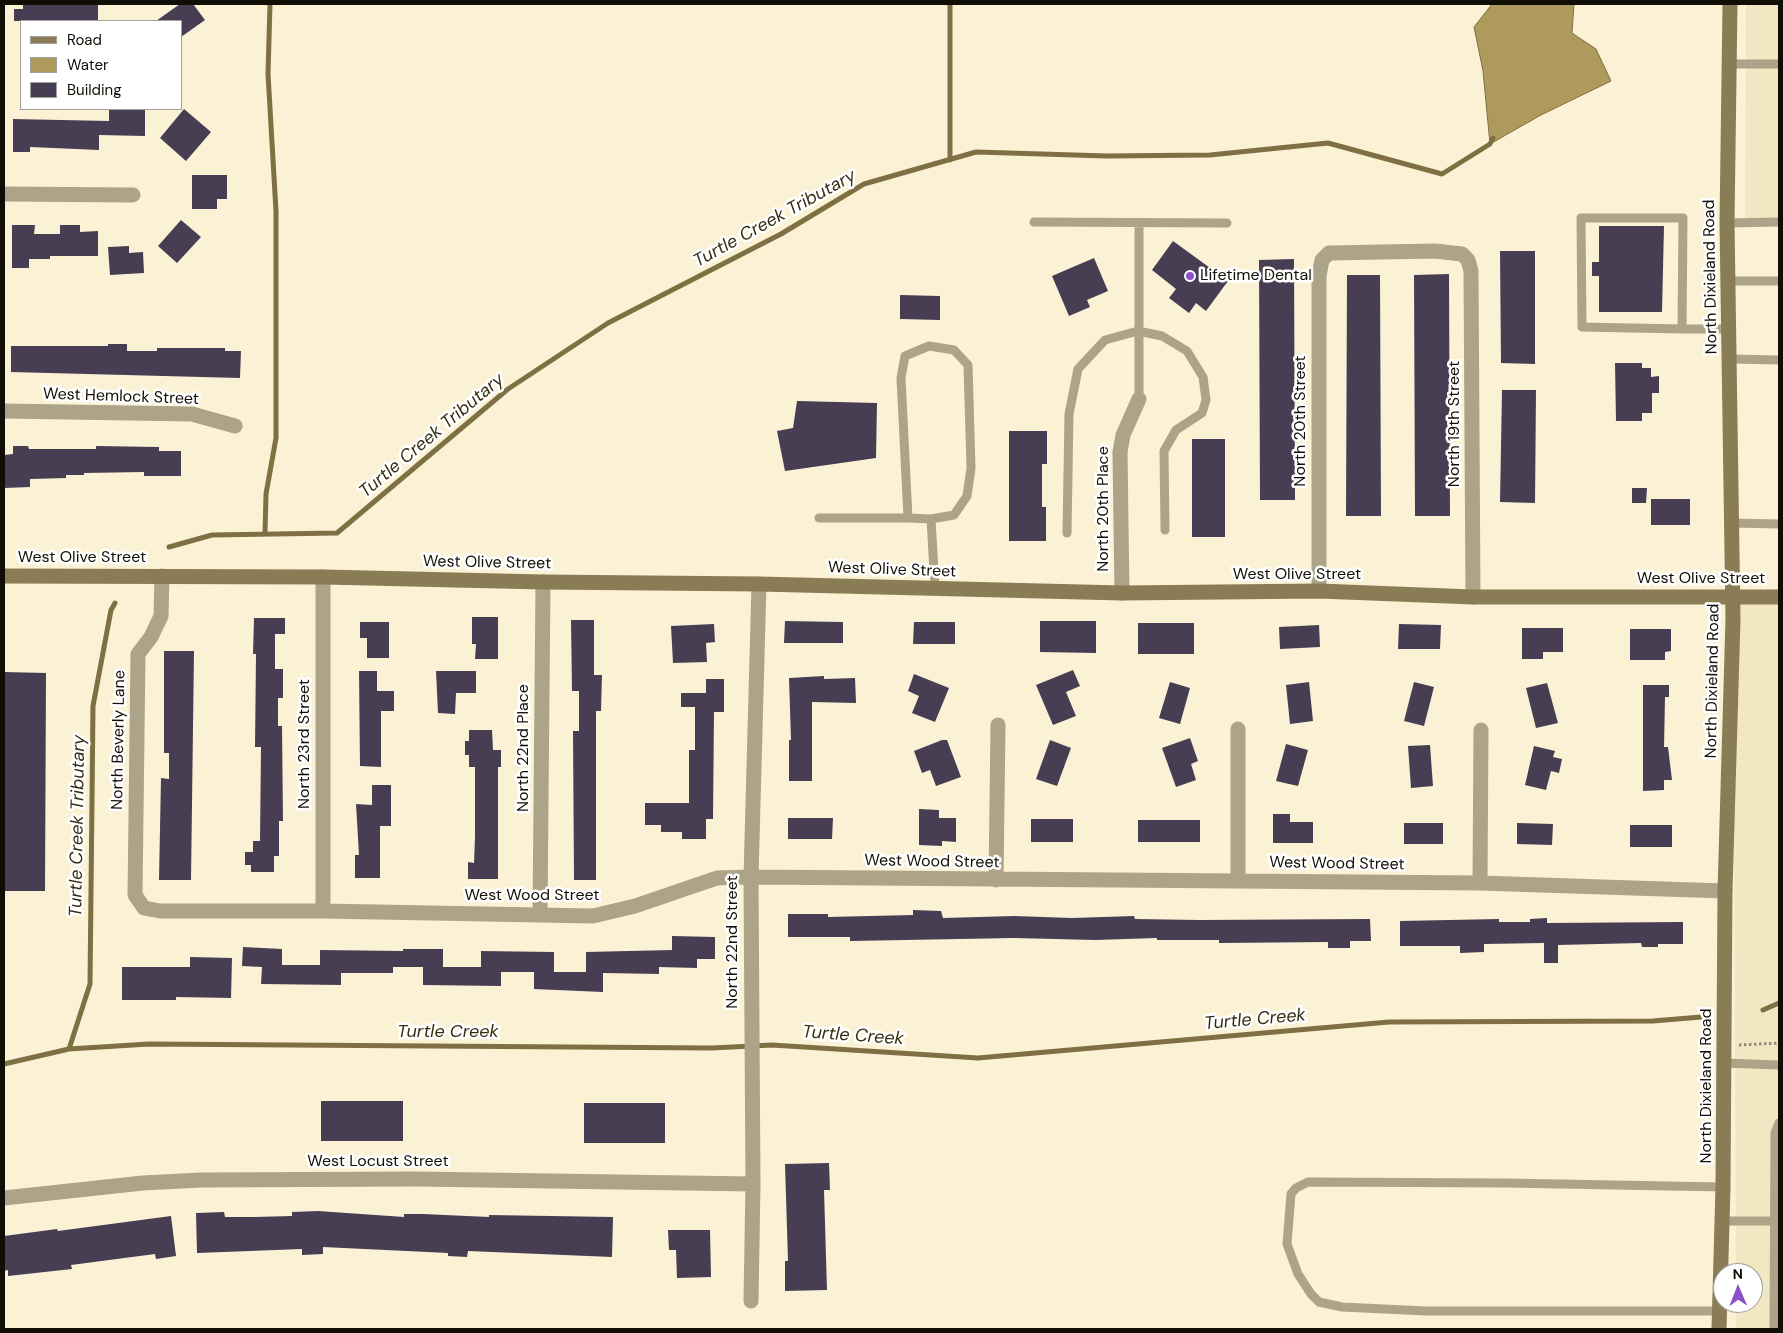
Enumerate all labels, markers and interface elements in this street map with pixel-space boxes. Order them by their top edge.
legend [20,20,182,110]
text: Road [67,30,102,50]
text: Water [67,55,108,75]
text: Building [67,80,122,100]
water label: Turtle Creek Tributary [690,165,860,273]
street label: North Dixieland Road [1700,199,1722,355]
place label: Lifetime Dental [1200,266,1312,286]
marker: Lifetime Dental [1184,270,1196,282]
street label: North 20th Street [1291,355,1311,487]
street label: North 19th Street [1445,361,1465,487]
water label: Turtle Creek Tributary [355,369,509,503]
street label: West Hemlock Street [43,385,199,409]
street label: North 20th Place [1094,446,1114,572]
street label: West Olive Street [18,548,146,568]
street label: West Olive Street [423,552,551,574]
street label: West Olive Street [827,558,957,582]
street label: West Olive Street [1233,565,1361,585]
street label: West Olive Street [1637,569,1765,589]
street label: North Dixieland Road [1702,603,1724,759]
street label: North Beverly Lane [108,670,130,810]
street label: North 23rd Street [295,679,315,809]
street label: North 22nd Place [514,684,534,812]
water label: Turtle Creek Tributary [66,735,90,917]
street label: West Wood Street [864,851,1000,873]
street label: West Wood Street [1269,853,1405,875]
street label: North 22nd Street [723,875,743,1009]
street label: West Wood Street [464,886,600,906]
water label: Turtle Creek [1203,1005,1307,1035]
street label: North Dixieland Road [1697,1009,1717,1163]
water label: Turtle Creek [397,1021,499,1043]
water label: Turtle Creek [802,1022,904,1050]
street label: West Locust Street [307,1152,449,1172]
north arrow [1713,1263,1763,1313]
text: N [1732,1265,1743,1283]

